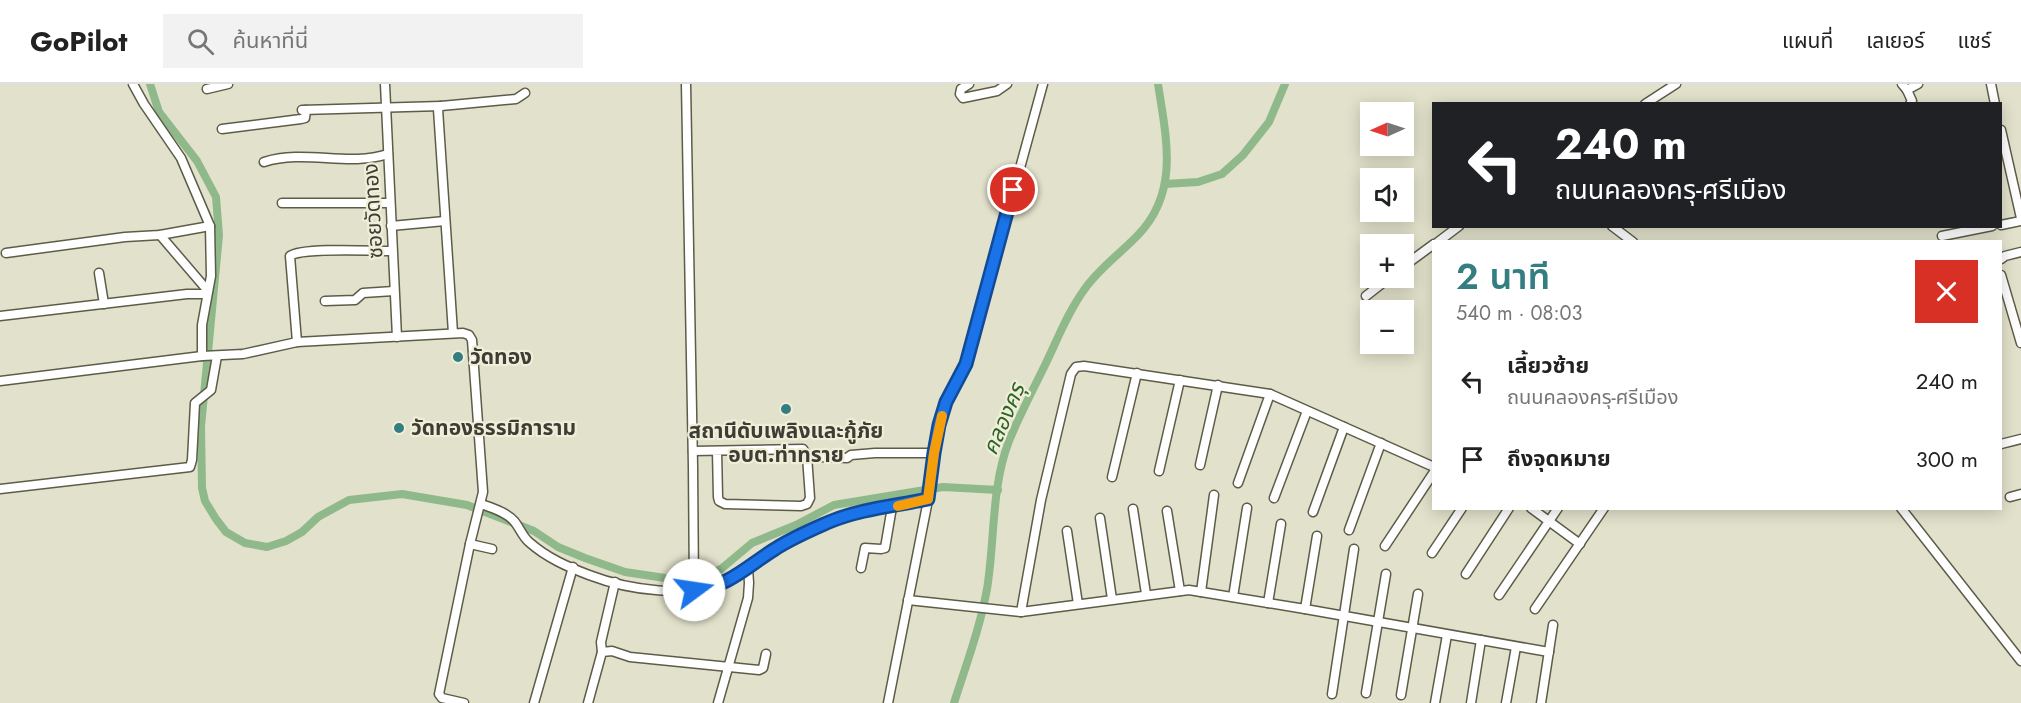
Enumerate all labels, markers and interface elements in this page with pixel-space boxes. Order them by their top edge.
search box [163,14,583,68]
text: GoPilot [30,21,127,62]
text: ค้นหาที่นี่ [232,24,308,56]
icon: search [184,25,217,58]
text: แผนที่ [1782,26,1833,56]
text: เลเยอร์ [1866,26,1925,56]
text: แชร์ [1958,26,1991,56]
north arrow [1360,102,1414,156]
map controls [1360,102,1414,354]
text: 240 m [1555,114,1687,175]
icon: left [1456,126,1534,204]
street label: ซอยวัดทอง [356,162,390,260]
pin [987,164,1038,215]
button: sound [1360,168,1414,222]
text: ถนนคลองครุ-ศรีเมือง [1555,170,1786,209]
icon: arrive [996,173,1029,206]
button: + [1360,234,1414,288]
text: 2 นาที [1456,250,1550,302]
button: close [1915,260,1978,323]
text: 540 m · 08:03 [1456,299,1582,328]
button: − [1360,300,1414,354]
place label: วัดทอง [470,342,532,372]
text: เลี้ยวซ้าย [1507,349,1589,381]
marker: วัดทอง [451,350,465,364]
icon: left [1456,365,1489,398]
text: 240 m [1916,365,1978,397]
water label: คลองครุ [974,376,1033,460]
text: ถนนคลองครุ-ศรีเมือง [1507,383,1678,412]
marker: สถานีดับเพลิงและกู้ภัย อบต.ท่าทราย [779,402,793,416]
place label: วัดทองธรรมิการาม [411,413,576,443]
place label: สถานีดับเพลิงและกู้ภัย อบต.ท่าทราย [689,416,883,470]
marker: วัดทองธรรมิการาม [392,421,406,435]
text: ถึงจุดหมาย [1507,442,1611,474]
icon: arrive [1456,443,1489,476]
text: 300 m [1916,443,1978,475]
position arrow [662,558,726,622]

